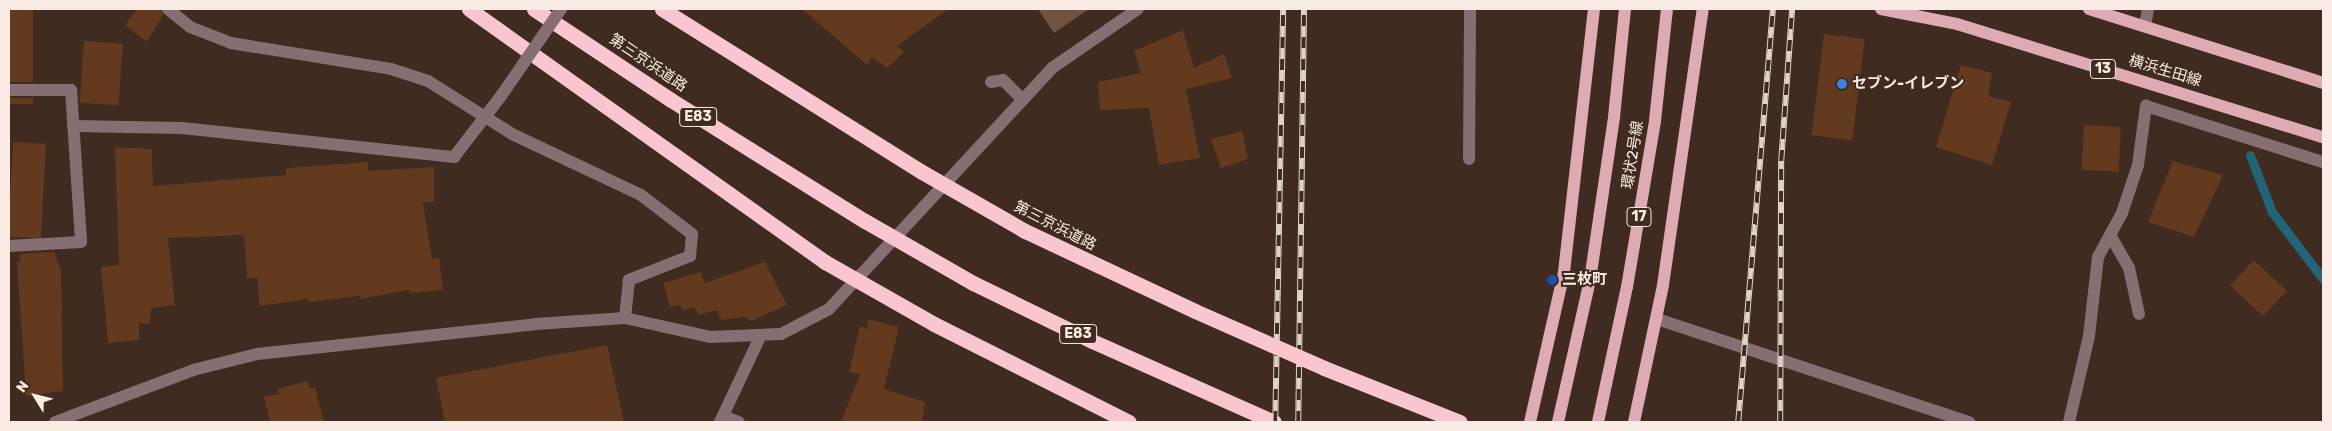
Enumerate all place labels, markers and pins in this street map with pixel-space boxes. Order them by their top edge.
place label: セブン-イレブン [1852,75,1964,93]
marker: セブン-イレブン [1836,78,1848,90]
place label: 三枚町 [1562,271,1607,289]
marker: 三枚町 [1546,274,1558,286]

